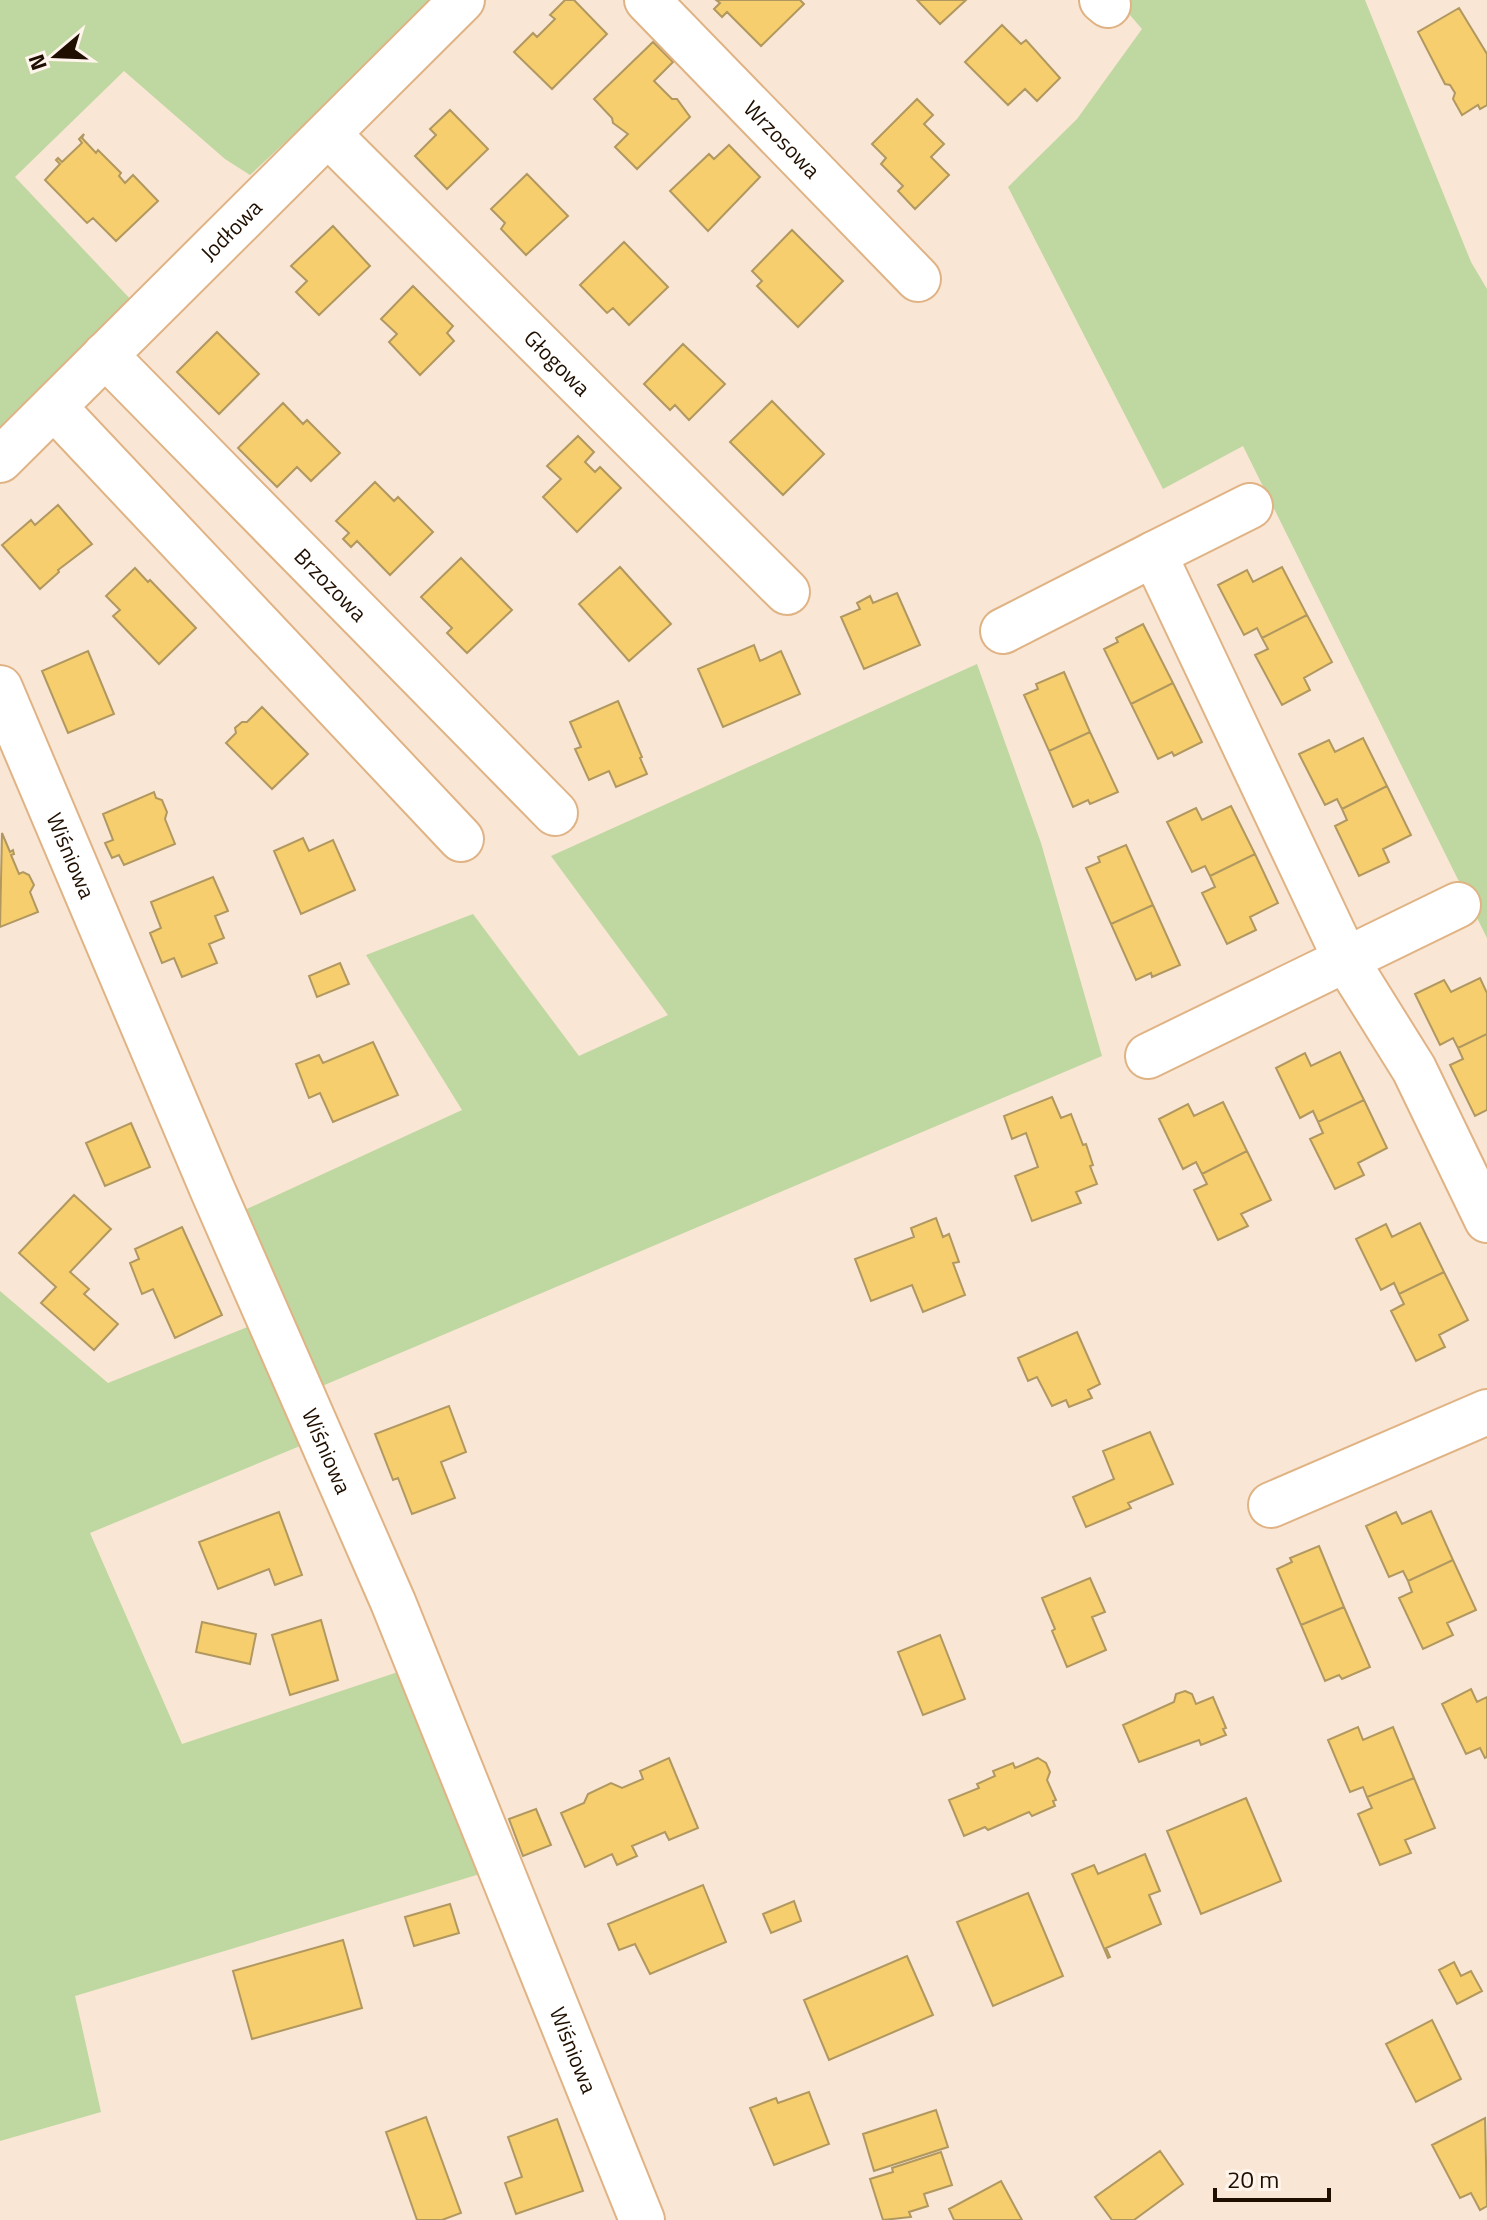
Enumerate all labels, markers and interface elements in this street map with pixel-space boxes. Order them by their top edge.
north arrow [16,16,96,96]
text: N [19,50,56,75]
street label: Wrzosowa [736,92,828,186]
street label: Jodłowa [192,191,270,269]
street label: Głogowa [516,322,599,404]
street label: Brzozowa [286,540,375,629]
street label: Wiśniowa [38,807,104,904]
street label: Wiśniowa [293,1403,361,1499]
street label: Wiśniowa [541,2002,606,2098]
scale bar [1215,2152,1329,2202]
text: 20 m [1227,2161,1279,2197]

